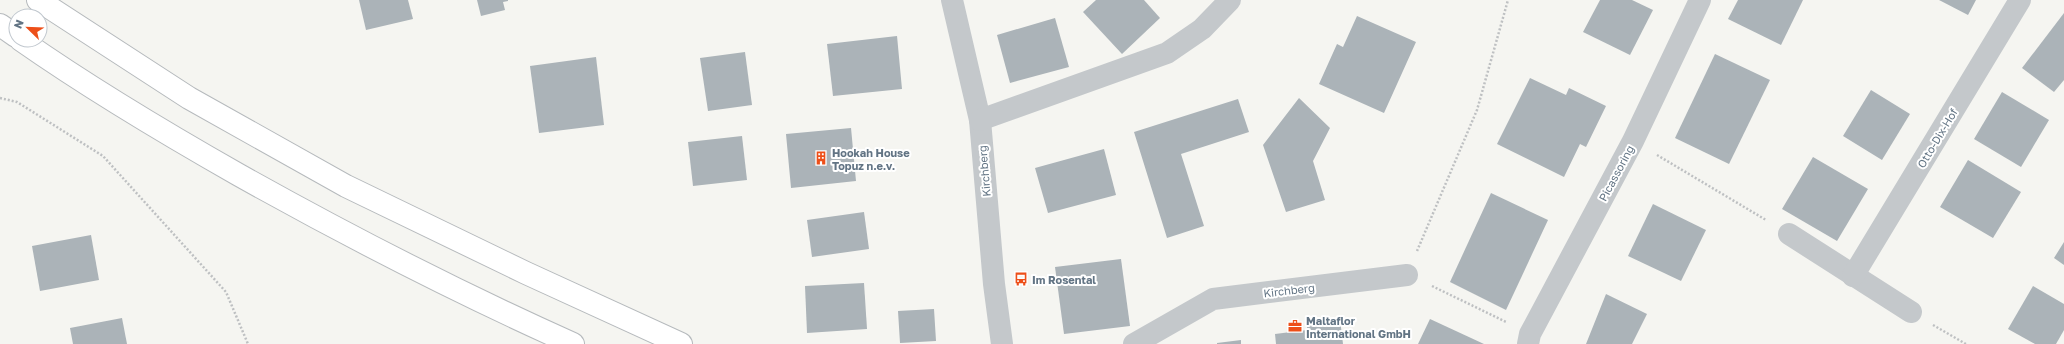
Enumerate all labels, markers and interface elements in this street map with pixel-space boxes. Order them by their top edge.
north arrow [8,8,48,48]
text: N [11,18,26,30]
street label: Otto-Dix-Hof [1914,106,1960,170]
street label: Picassoring [1596,143,1636,203]
street label: Kirchberg [975,145,993,197]
place label: Hookah House Topuz n.e.v. [832,146,910,172]
building icon: Hookah House Topuz n.e.v. [813,150,829,166]
bus stop icon: Im Rosental [1013,271,1029,287]
place label: Im Rosental [1032,273,1096,286]
street label: Kirchberg [1263,280,1315,300]
place label: Maltaflor International GmbH [1306,314,1411,340]
office icon: Maltaflor International GmbH [1287,318,1303,334]

